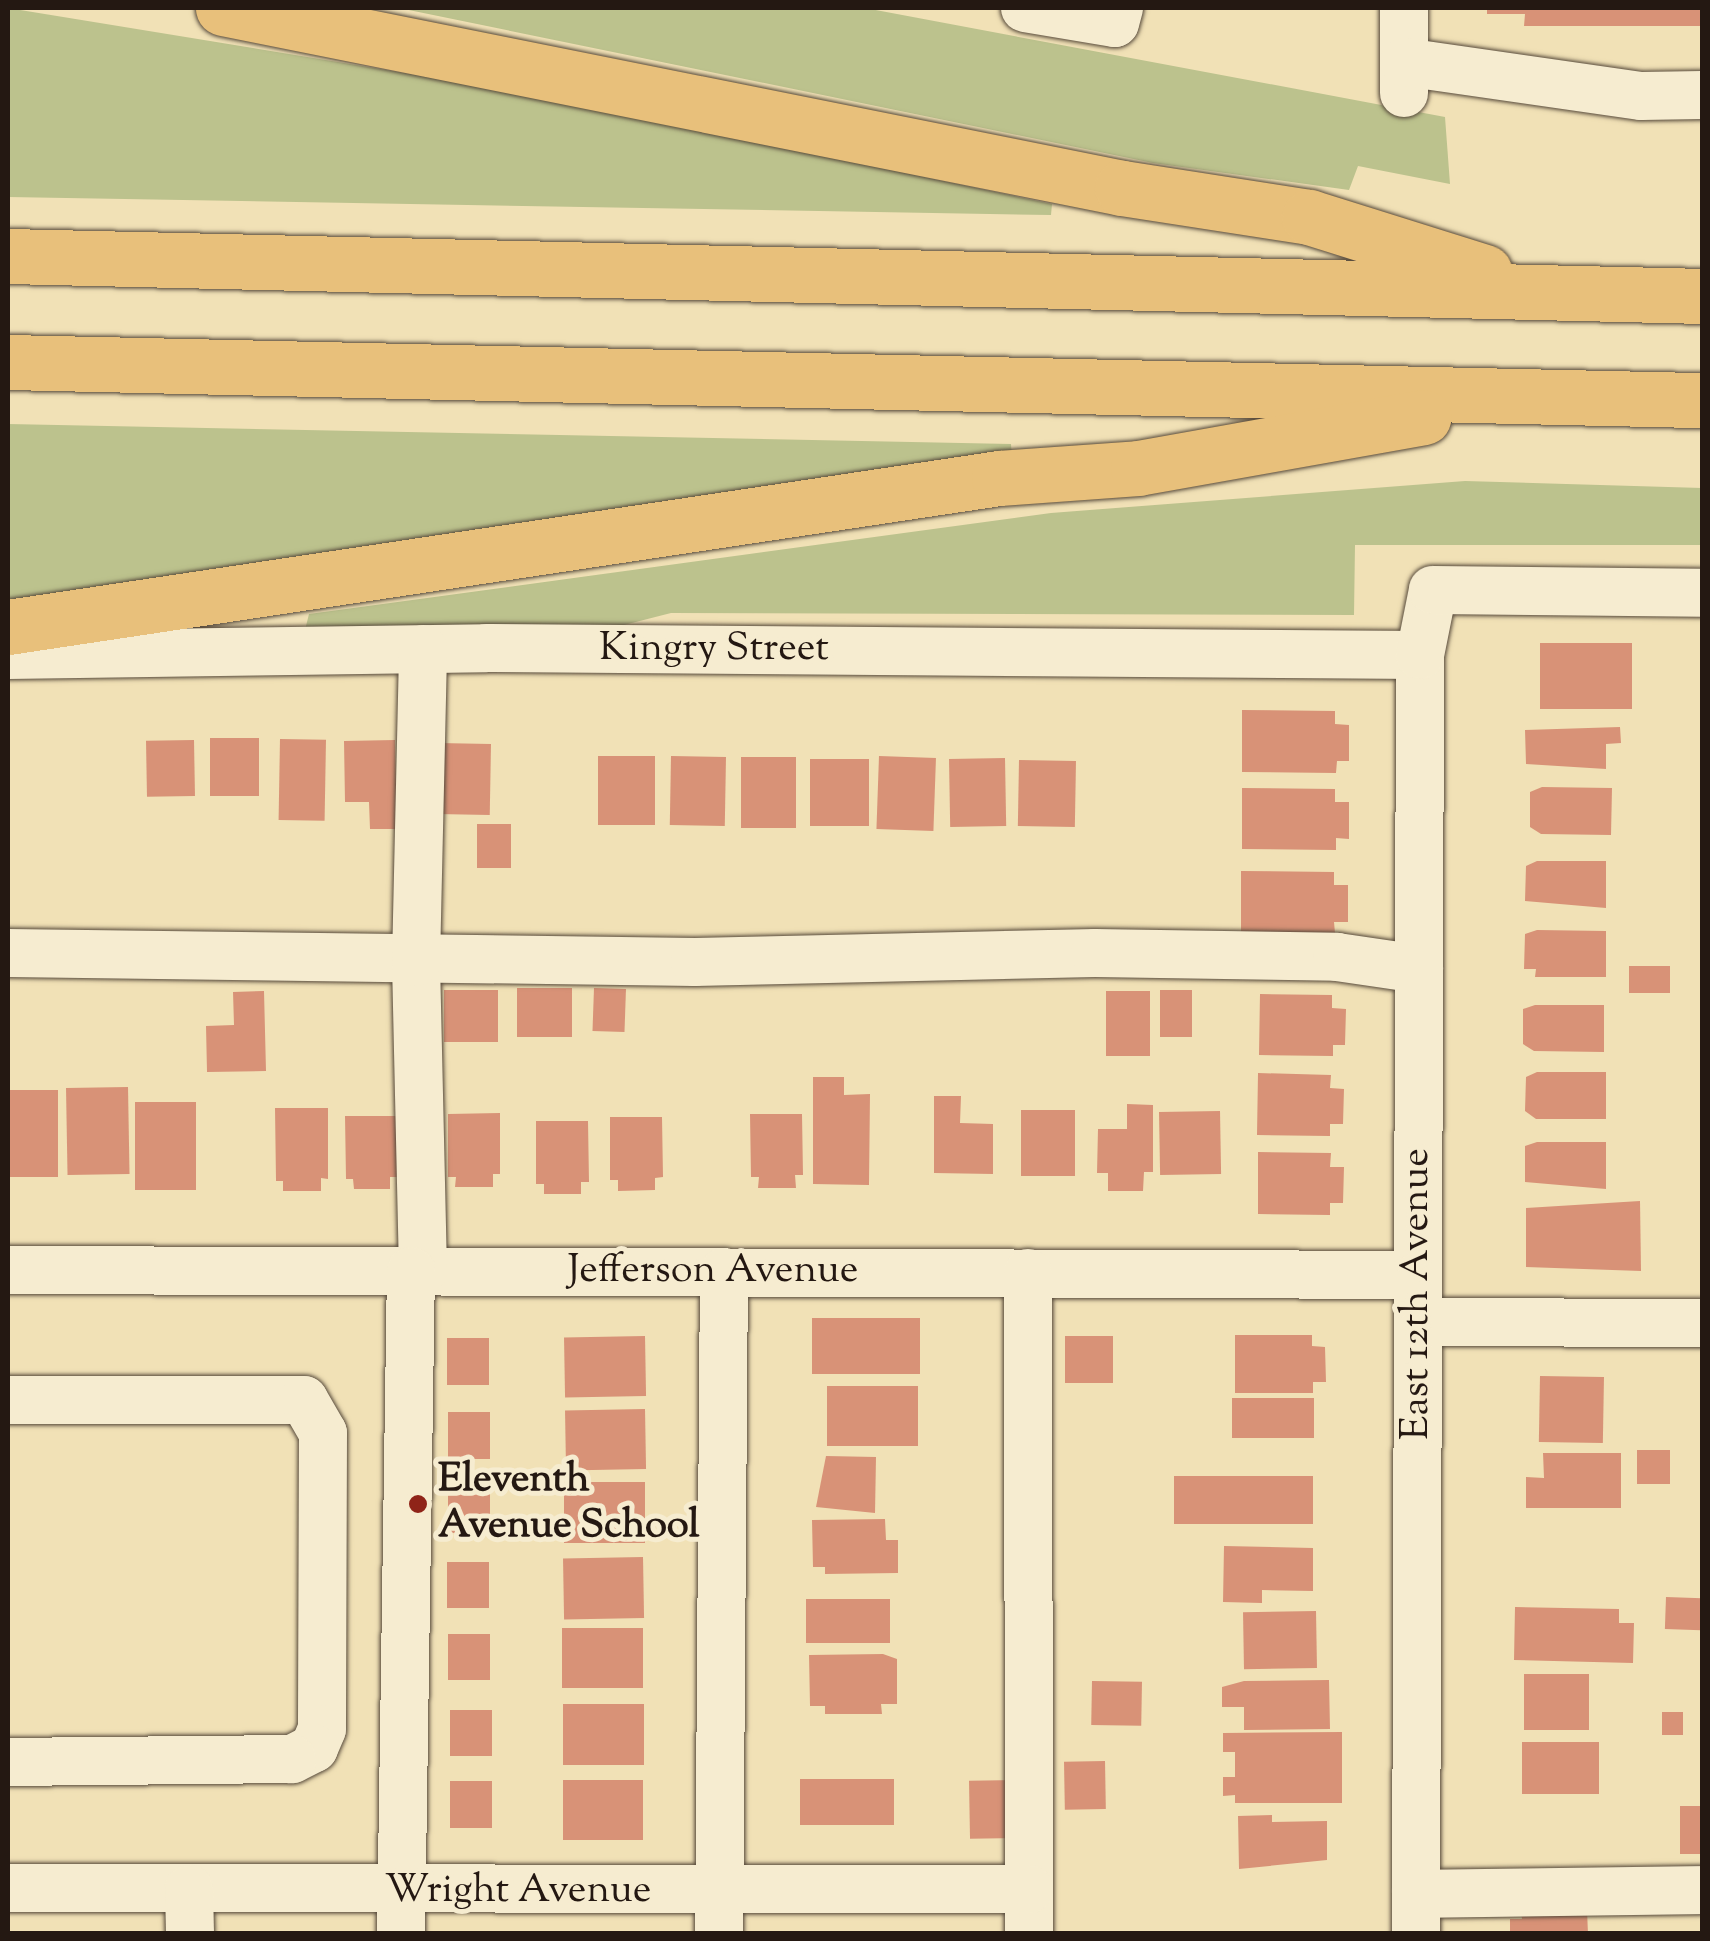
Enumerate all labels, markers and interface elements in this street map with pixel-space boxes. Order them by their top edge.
street label: Kingry Street [599,626,829,674]
street label: East 12th Avenue [1394,1148,1442,1440]
street label: Jefferson Avenue [568,1248,858,1296]
place label: Eleventh Avenue School [438,1457,700,1551]
marker: Eleventh Avenue School [407,1493,429,1515]
street label: Wright Avenue [385,1868,651,1916]

